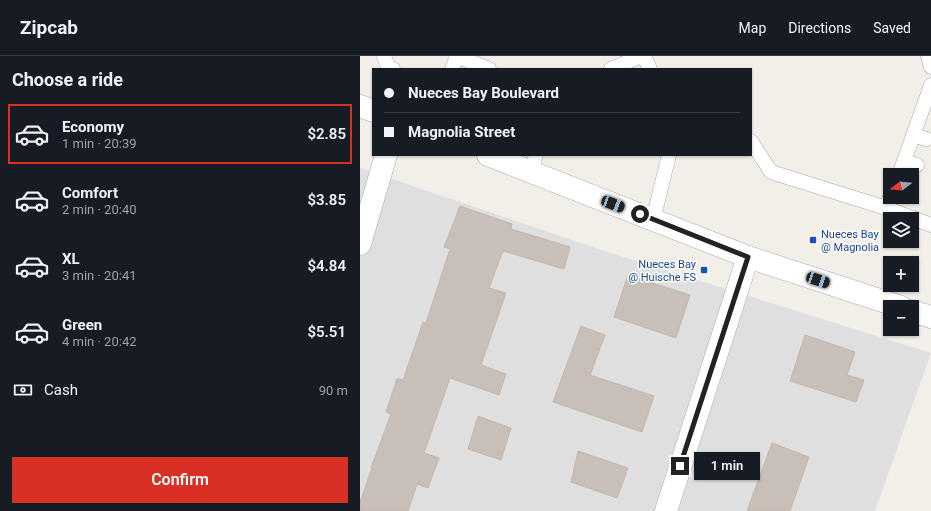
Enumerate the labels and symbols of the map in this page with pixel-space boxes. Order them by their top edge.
north arrow [883,168,919,204]
car [600,194,626,214]
route start [631,205,649,223]
place label: Nueces Bay @ Magnolia [821,228,879,254]
marker: Nueces Bay @ Magnolia [808,235,818,245]
place label: Nueces Bay @ Huische FS [628,258,697,284]
marker: Nueces Bay @ Huische FS [699,265,709,275]
car [805,271,831,289]
callout: 1 min [694,452,760,480]
route end [671,457,689,475]

